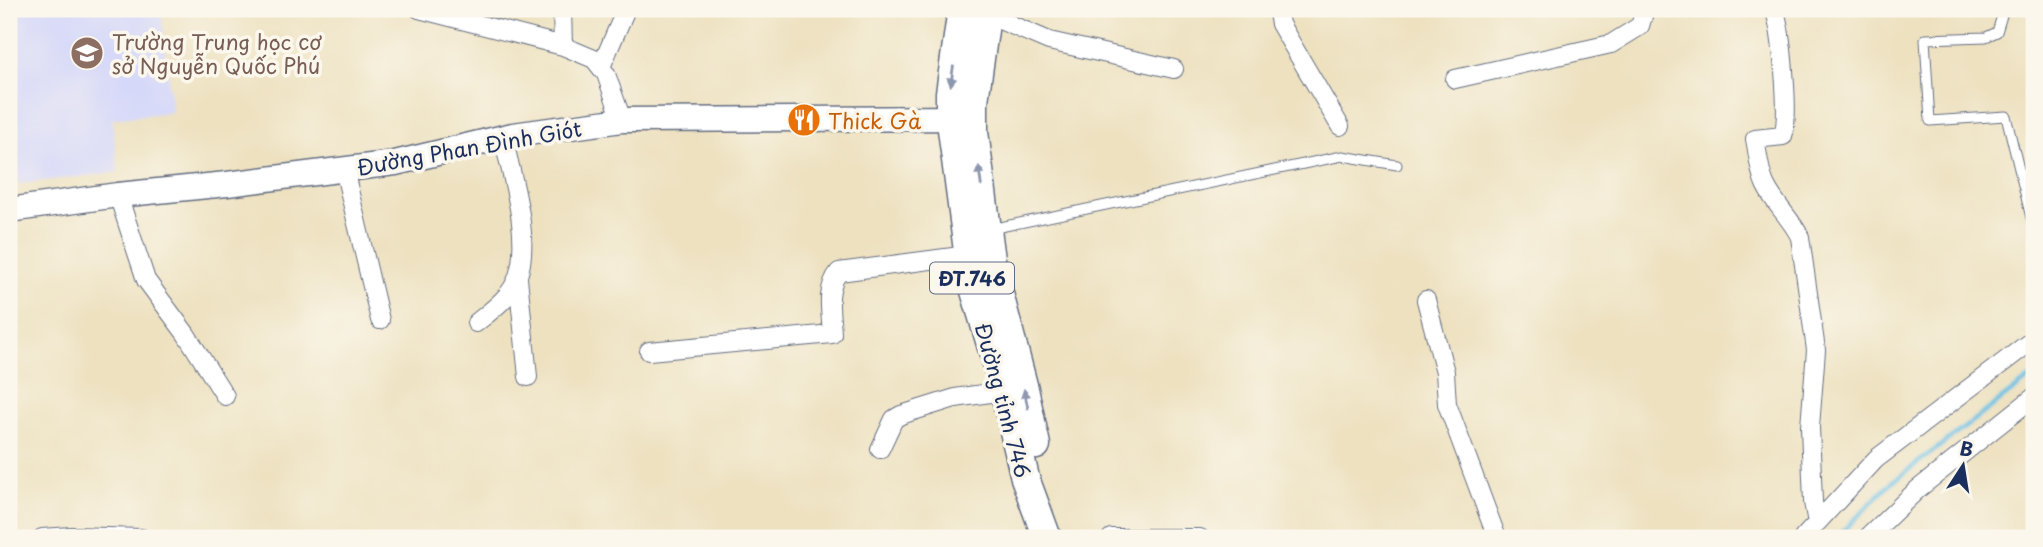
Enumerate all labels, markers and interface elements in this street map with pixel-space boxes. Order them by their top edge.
place label: Trường Trung học cơ sở Nguyễn Quốc Phú [112,25,322,81]
school or university icon: Trường Trung học cơ sở Nguyễn Quốc Phú [68,34,106,72]
one-way arrow [947,65,958,87]
restaurant icon: Thick Gà [785,101,823,139]
place label: Thick Gà [828,104,922,136]
street label: Đường Phan Đình Giót [354,111,584,183]
one-way arrow [974,165,985,187]
road number: ĐT.746 [930,262,1014,294]
street label: Đường tỉnh 746 [968,319,1040,481]
one-way arrow [1020,387,1031,409]
north arrow [1927,432,1997,502]
text: B [1957,433,1976,463]

